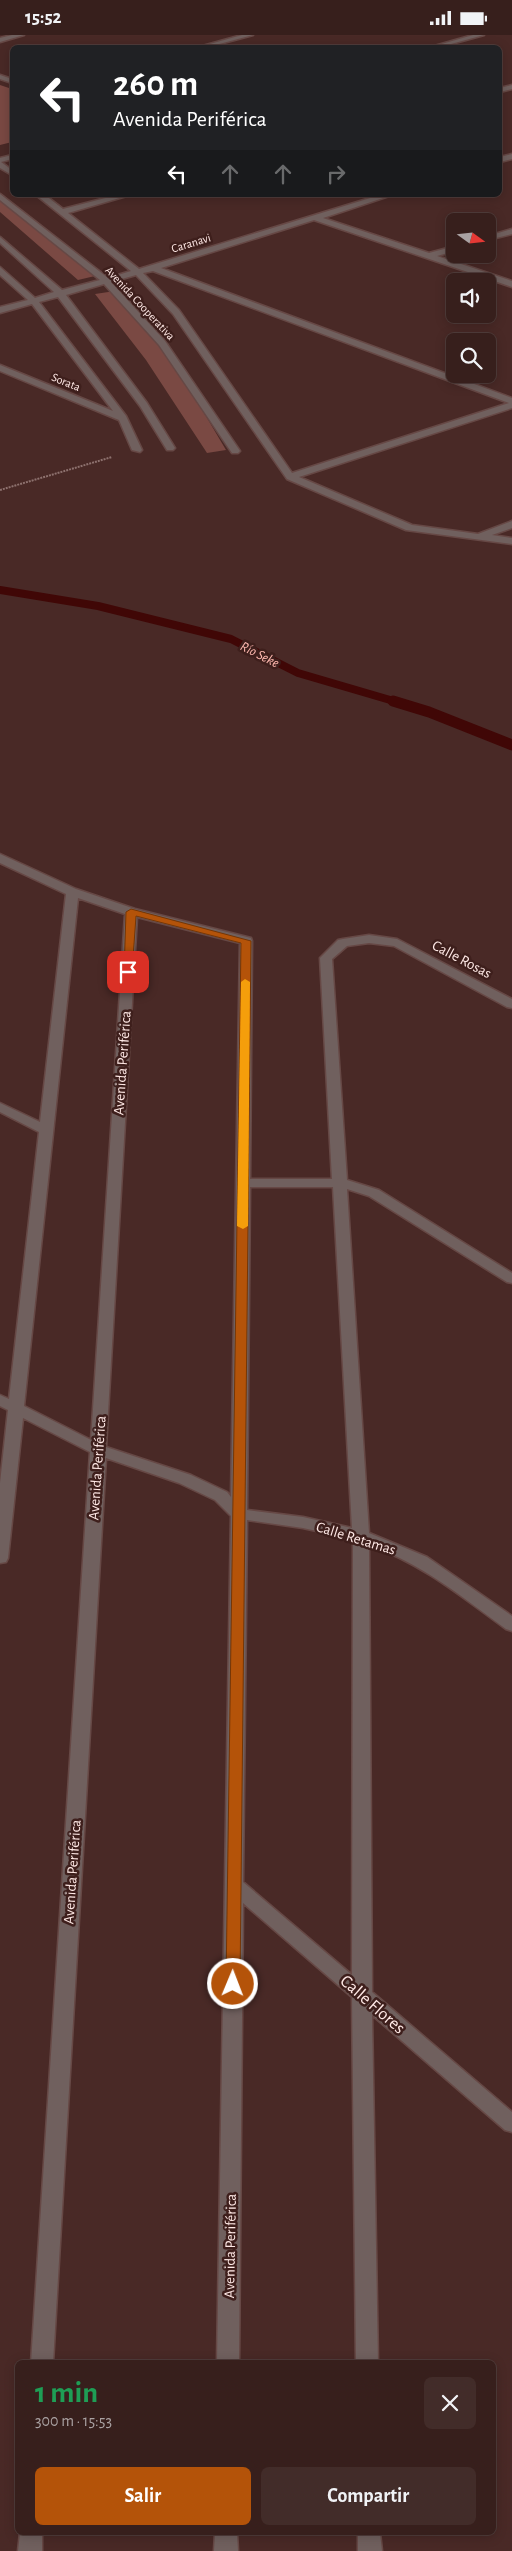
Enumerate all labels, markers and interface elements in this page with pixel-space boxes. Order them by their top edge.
text: 15:52 [25,8,62,27]
icon: left [30,65,95,130]
text: 260 m [113,67,198,102]
text: Avenida Periférica [113,108,267,130]
icon: left [163,160,191,188]
icon: ahead [216,160,244,188]
icon: ahead [269,160,297,188]
icon: right [322,160,350,188]
north arrow [446,213,496,263]
map controls [446,213,496,383]
street label: Caranavi [170,231,212,255]
street label: Avenida Cooperativa [103,264,177,342]
button: sound [446,273,496,323]
button: search [446,333,496,383]
street label: Sorata [50,371,83,393]
water label: Río Seke [238,639,281,670]
street label: Calle Rosas [430,938,494,981]
pin [107,951,149,993]
icon: arrive [114,958,142,986]
street label: Avenida Periférica [111,1010,134,1116]
street label: Avenida Periférica [86,1415,109,1521]
street label: Calle Retamas [314,1519,397,1558]
street label: Avenida Periférica [61,1819,84,1925]
position arrow [206,1957,258,2009]
street label: Calle Flores [336,1972,408,2038]
street label: Avenida Periférica [222,2193,239,2299]
button: close [424,2377,476,2429]
text: 1 min [35,2378,98,2408]
text: 300 m · 15:53 [35,2413,112,2429]
button: Salir [35,2467,251,2525]
button: Compartir [261,2467,476,2525]

